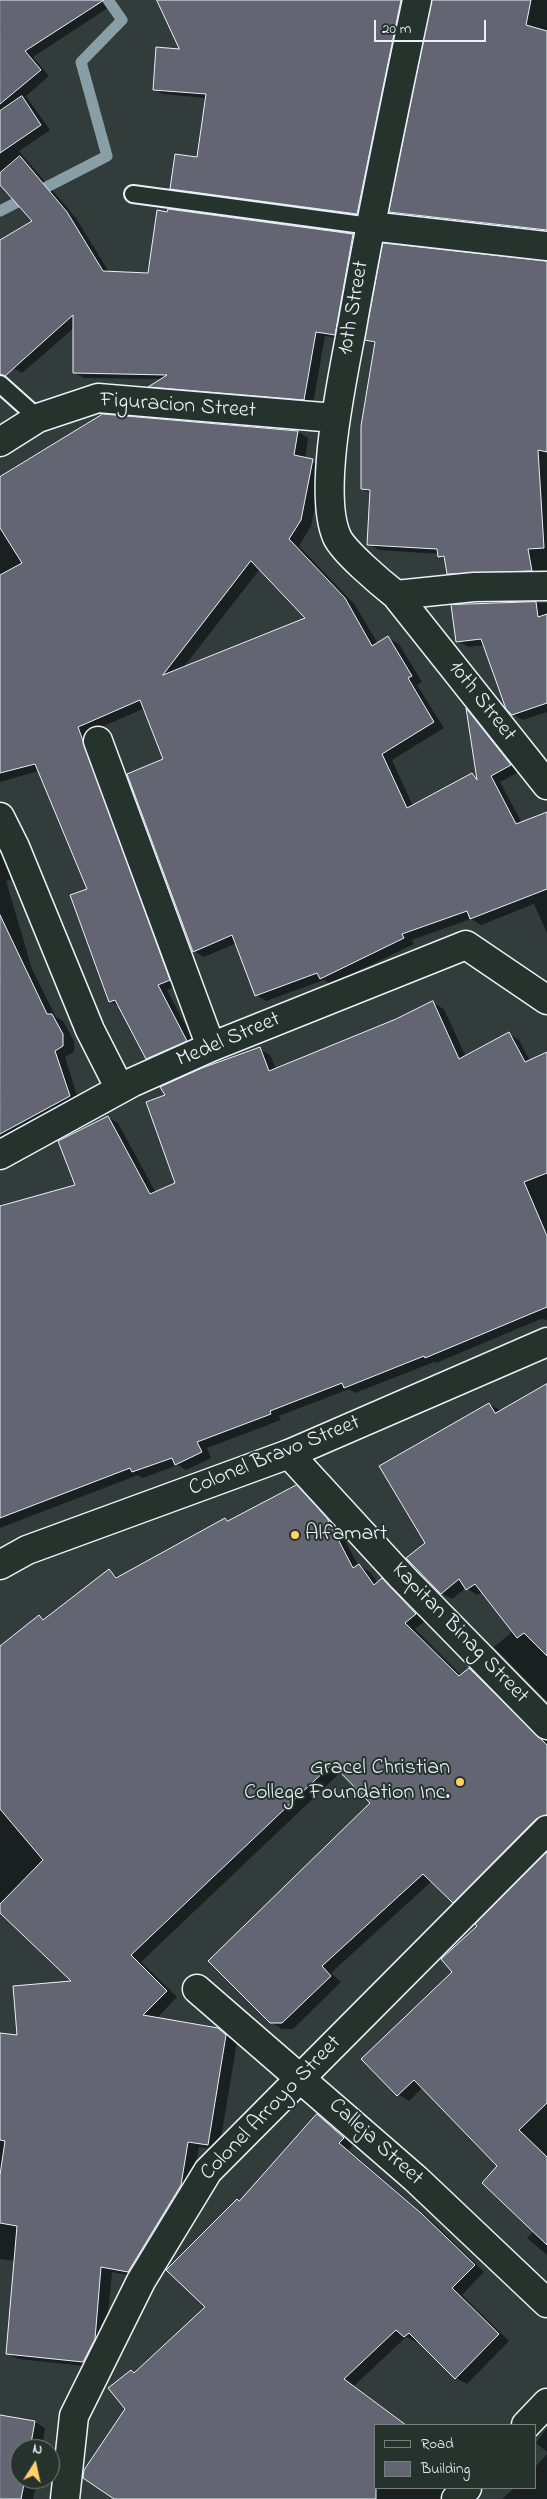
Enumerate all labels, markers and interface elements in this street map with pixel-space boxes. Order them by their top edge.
scale bar [377,10,490,42]
text: 20 m [382,18,411,40]
street label: 10th Street [334,259,376,357]
street label: Figuracion Street [99,388,257,426]
street label: 10th Street [441,656,521,748]
street label: Medel Street [173,1007,285,1075]
street label: Colonel Bravo Street [186,1411,364,1503]
place label: Alfamart [305,1522,387,1548]
marker: Alfamart [289,1529,301,1541]
street label: Kapitan Binag Street [385,1558,533,1710]
place label: Gracel Christian College Foundation Inc. [244,1756,450,1808]
marker: Gracel Christian College Foundation Inc. [454,1776,466,1788]
street label: Colonel Arroyo Street [196,2031,348,2187]
street label: Calleja Street [322,2094,428,2192]
legend [374,2424,537,2489]
text: Road [421,2433,454,2455]
north arrow [10,2439,60,2489]
text: N [31,2439,44,2461]
text: Building [421,2458,470,2480]

